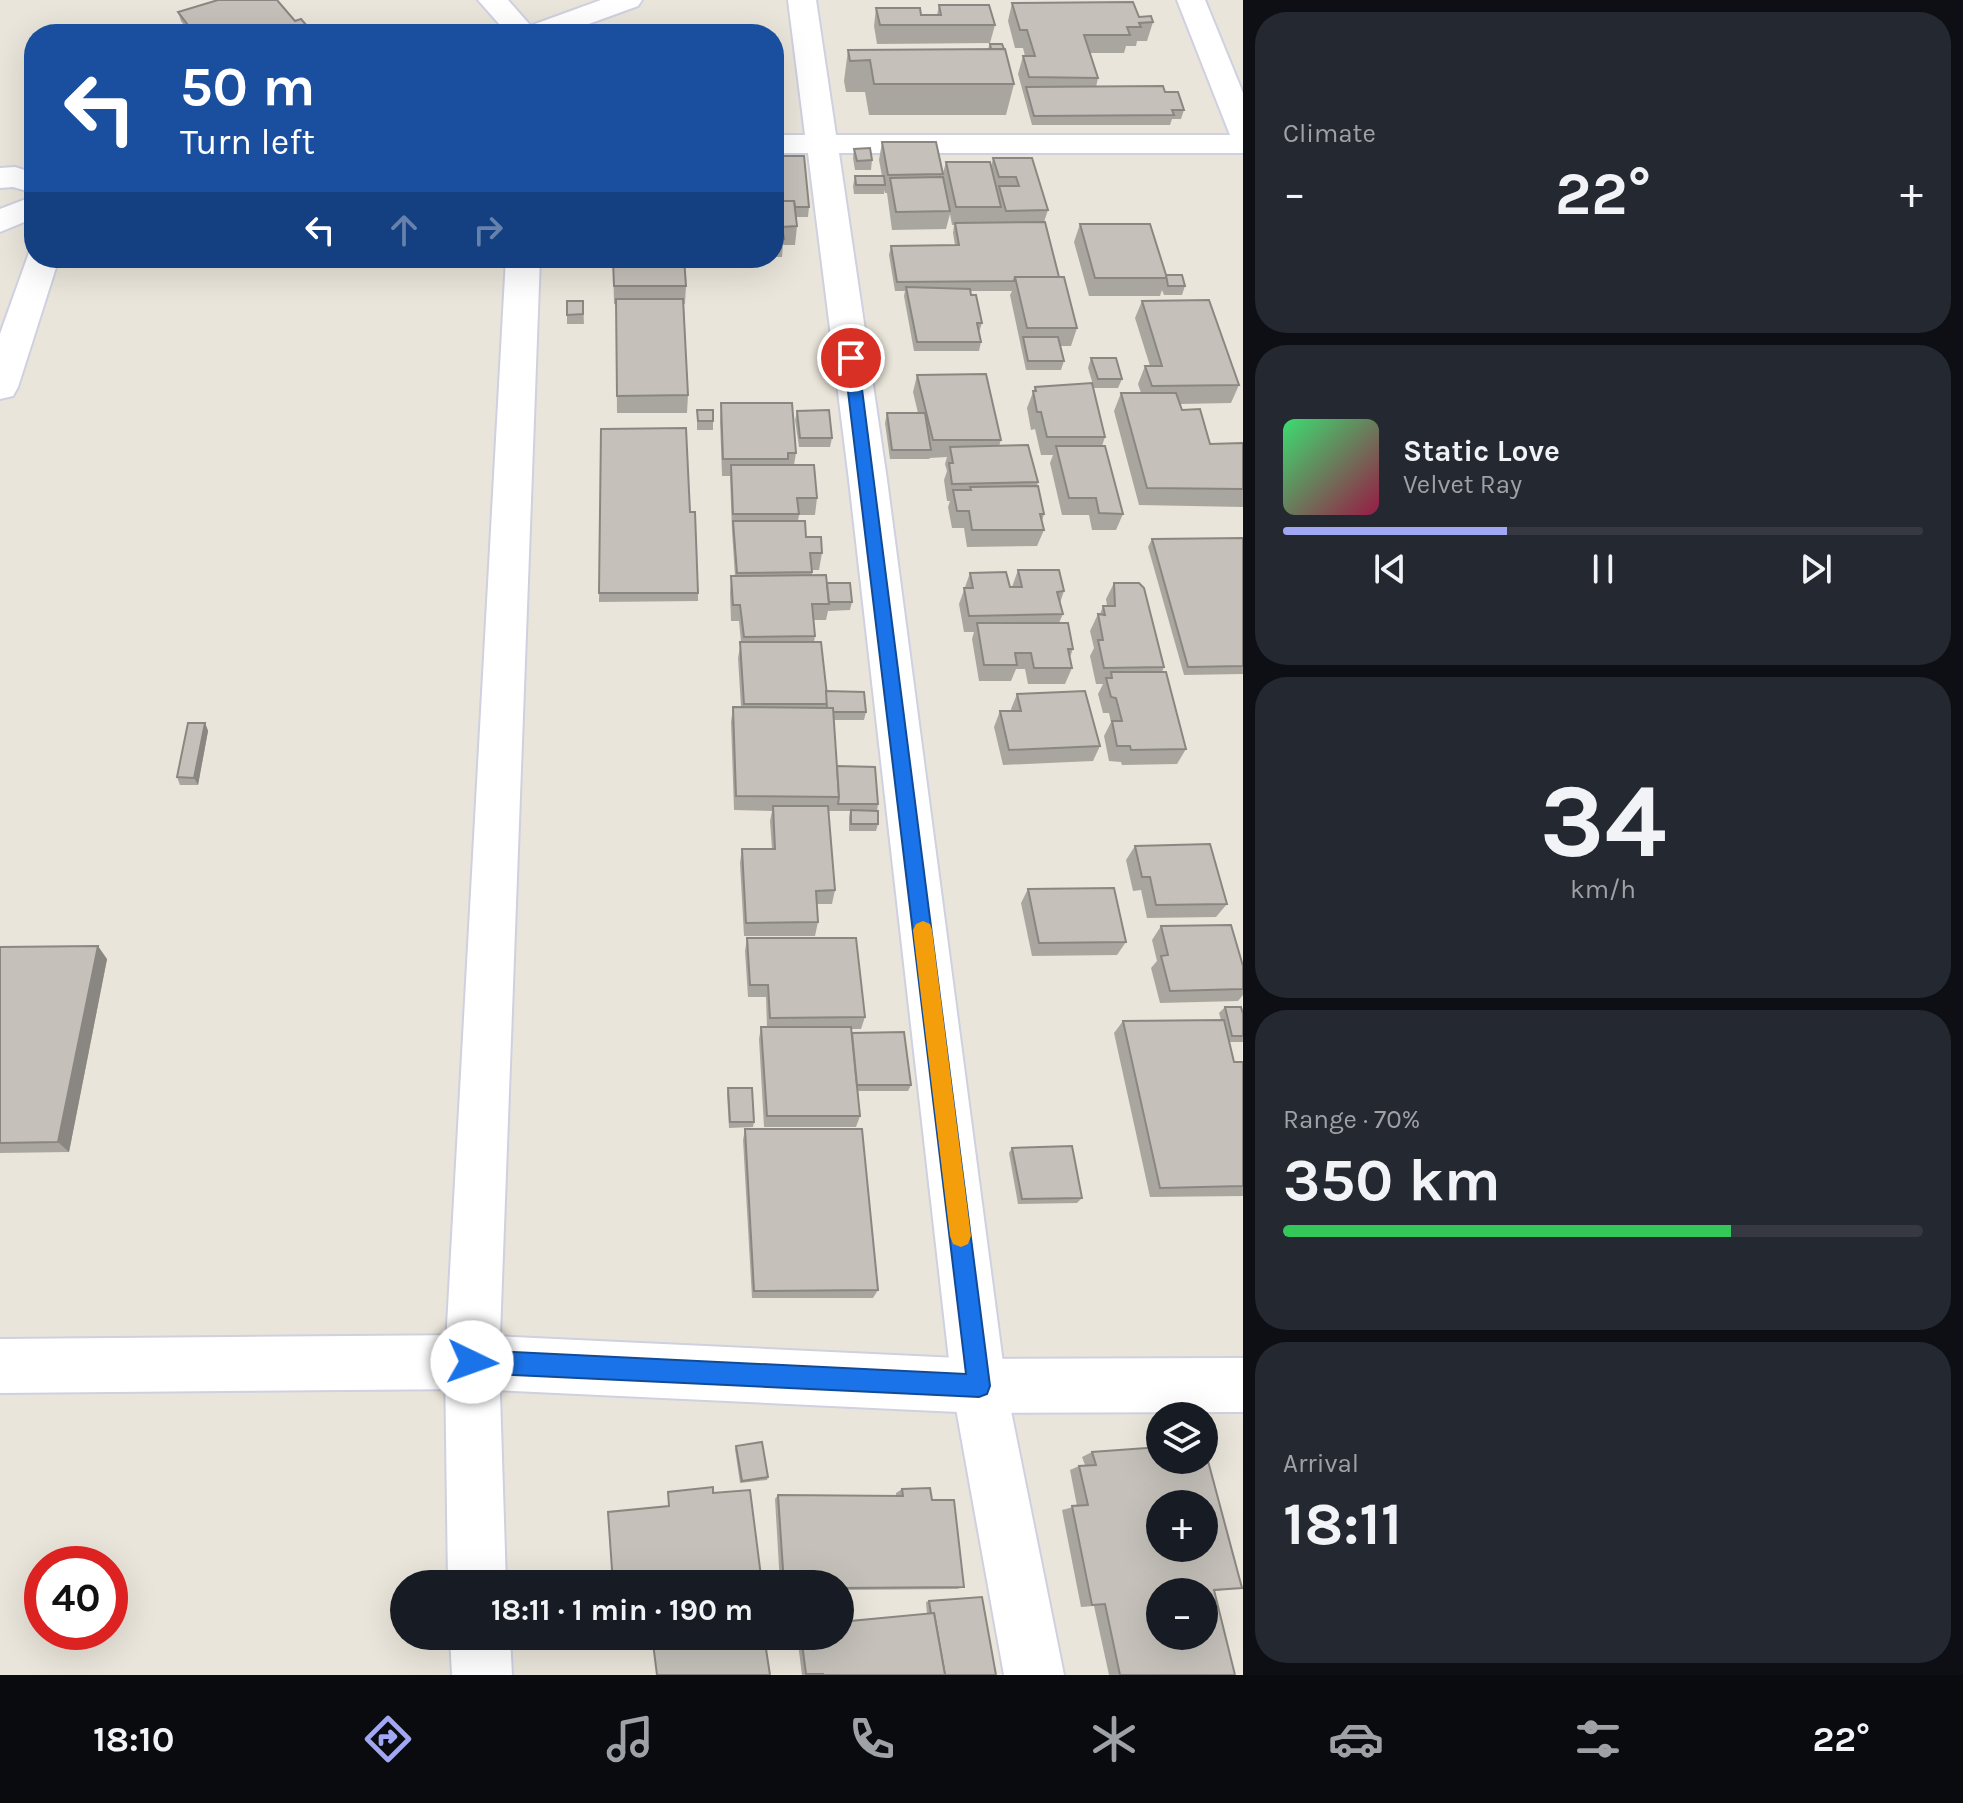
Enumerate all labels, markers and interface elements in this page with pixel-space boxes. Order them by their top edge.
text: 50 m [180,54,315,119]
icon: left [48,56,152,160]
text: Climate [1283,118,1376,149]
text: Turn left [180,121,315,163]
text: 22° [1555,159,1651,229]
text: − [1283,168,1306,219]
text: + [1900,168,1923,219]
icon: left [298,208,342,252]
icon: ahead [382,208,426,252]
icon: right [466,208,510,252]
pin [817,324,885,392]
icon: arrive [829,336,873,380]
text: Static Love [1403,433,1560,469]
text: Velvet Ray [1403,469,1522,500]
icon: previous [1368,547,1412,591]
icon: pause [1581,547,1625,591]
icon: next [1794,547,1838,591]
text: 34 [1540,761,1666,882]
text: km/h [1570,874,1636,905]
text: Range · 70% [1283,1104,1420,1135]
text: 350 km [1283,1145,1501,1215]
position arrow [430,1320,514,1404]
map controls [1146,1402,1218,1650]
button: layers [1146,1402,1218,1474]
text: Arrival [1283,1448,1359,1479]
text: 18:11 [1283,1489,1402,1559]
button: + [1146,1490,1218,1562]
speed limit sign: 40 [24,1546,128,1650]
button: − [1146,1578,1218,1650]
text: 18:11 · 1 min · 190 m [491,1592,753,1628]
icon: directions [360,1711,416,1767]
icon: music [602,1711,658,1767]
icon: phone [844,1711,900,1767]
icon: climate [1086,1711,1142,1767]
icon: car [1328,1711,1384,1767]
icon: filters [1570,1711,1626,1767]
text: 18:10 [93,1718,174,1760]
text: 22° [1812,1718,1870,1760]

